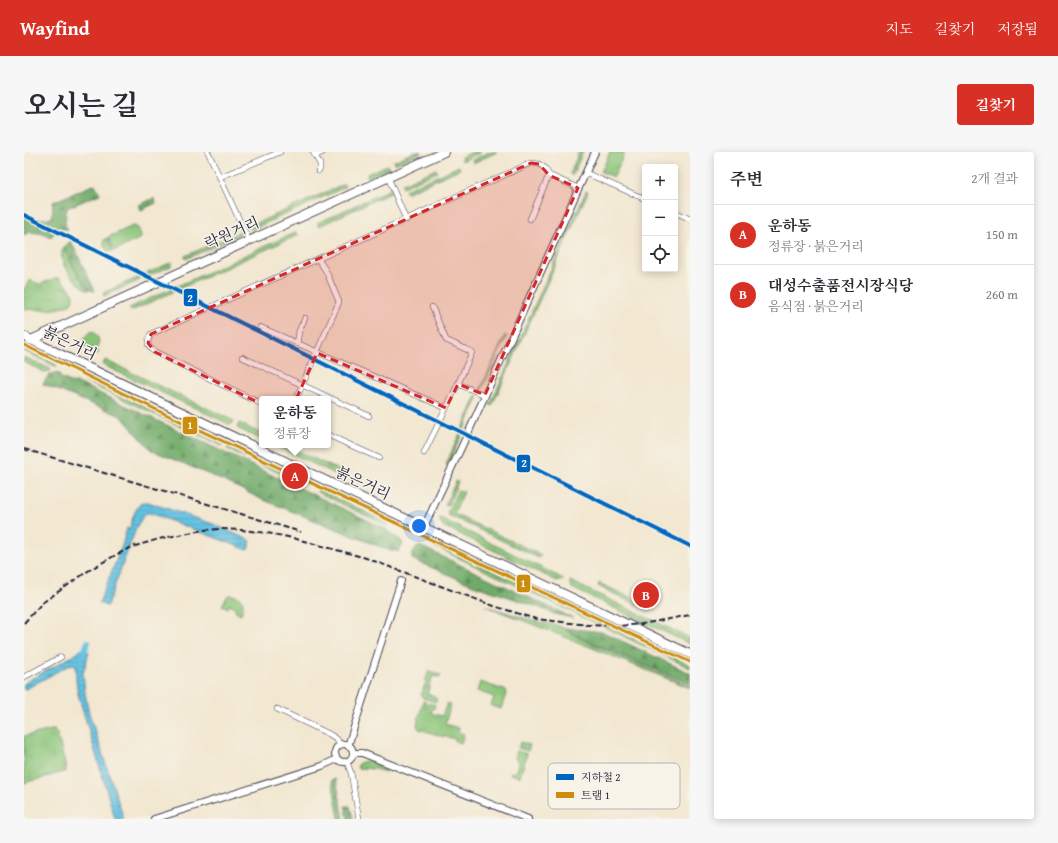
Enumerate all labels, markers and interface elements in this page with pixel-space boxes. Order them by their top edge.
text: Wayfind [20,14,90,42]
text: 지도 [886,19,913,39]
text: 길찾기 [935,19,975,39]
text: 저장됨 [997,19,1038,39]
text: 오시는 길 [24,84,138,125]
button: 길찾기 [957,84,1034,125]
map controls [642,164,678,272]
button: + [642,164,678,200]
text: 주변 [730,166,763,191]
text: 2개 결과 [971,169,1018,188]
button: − [642,200,678,236]
street label: 락원거리 [201,211,263,254]
text: 운하동 [768,215,811,236]
text: A [739,225,747,244]
text: 150 m [986,225,1018,244]
button: locate [642,236,678,272]
text: 정류장 · 붉은거리 [768,237,864,256]
text: 대성수출품전시장식당 [768,275,913,296]
text: B [739,285,747,304]
text: 260 m [986,285,1018,304]
line badge: 2 [183,288,198,307]
text: 2 [187,290,193,306]
text: 음식점 · 붉은거리 [768,297,864,316]
street label: 붉은거리 [40,320,101,365]
popup [259,396,331,448]
text: 운하동 [273,402,317,423]
line badge: 1 [182,416,198,435]
text: 1 [187,417,193,433]
text: 정류장 [273,424,311,443]
line badge: 2 [516,454,531,473]
text: 2 [521,455,527,471]
pin: A [282,461,308,491]
street label: 붉은거리 [333,461,394,504]
your location [409,516,429,536]
line badge: 1 [516,574,531,593]
text: 1 [520,575,526,591]
pin: B [633,580,659,610]
legend [548,763,680,809]
text: 지하철 2 [581,769,621,785]
text: 트램 1 [581,787,610,803]

